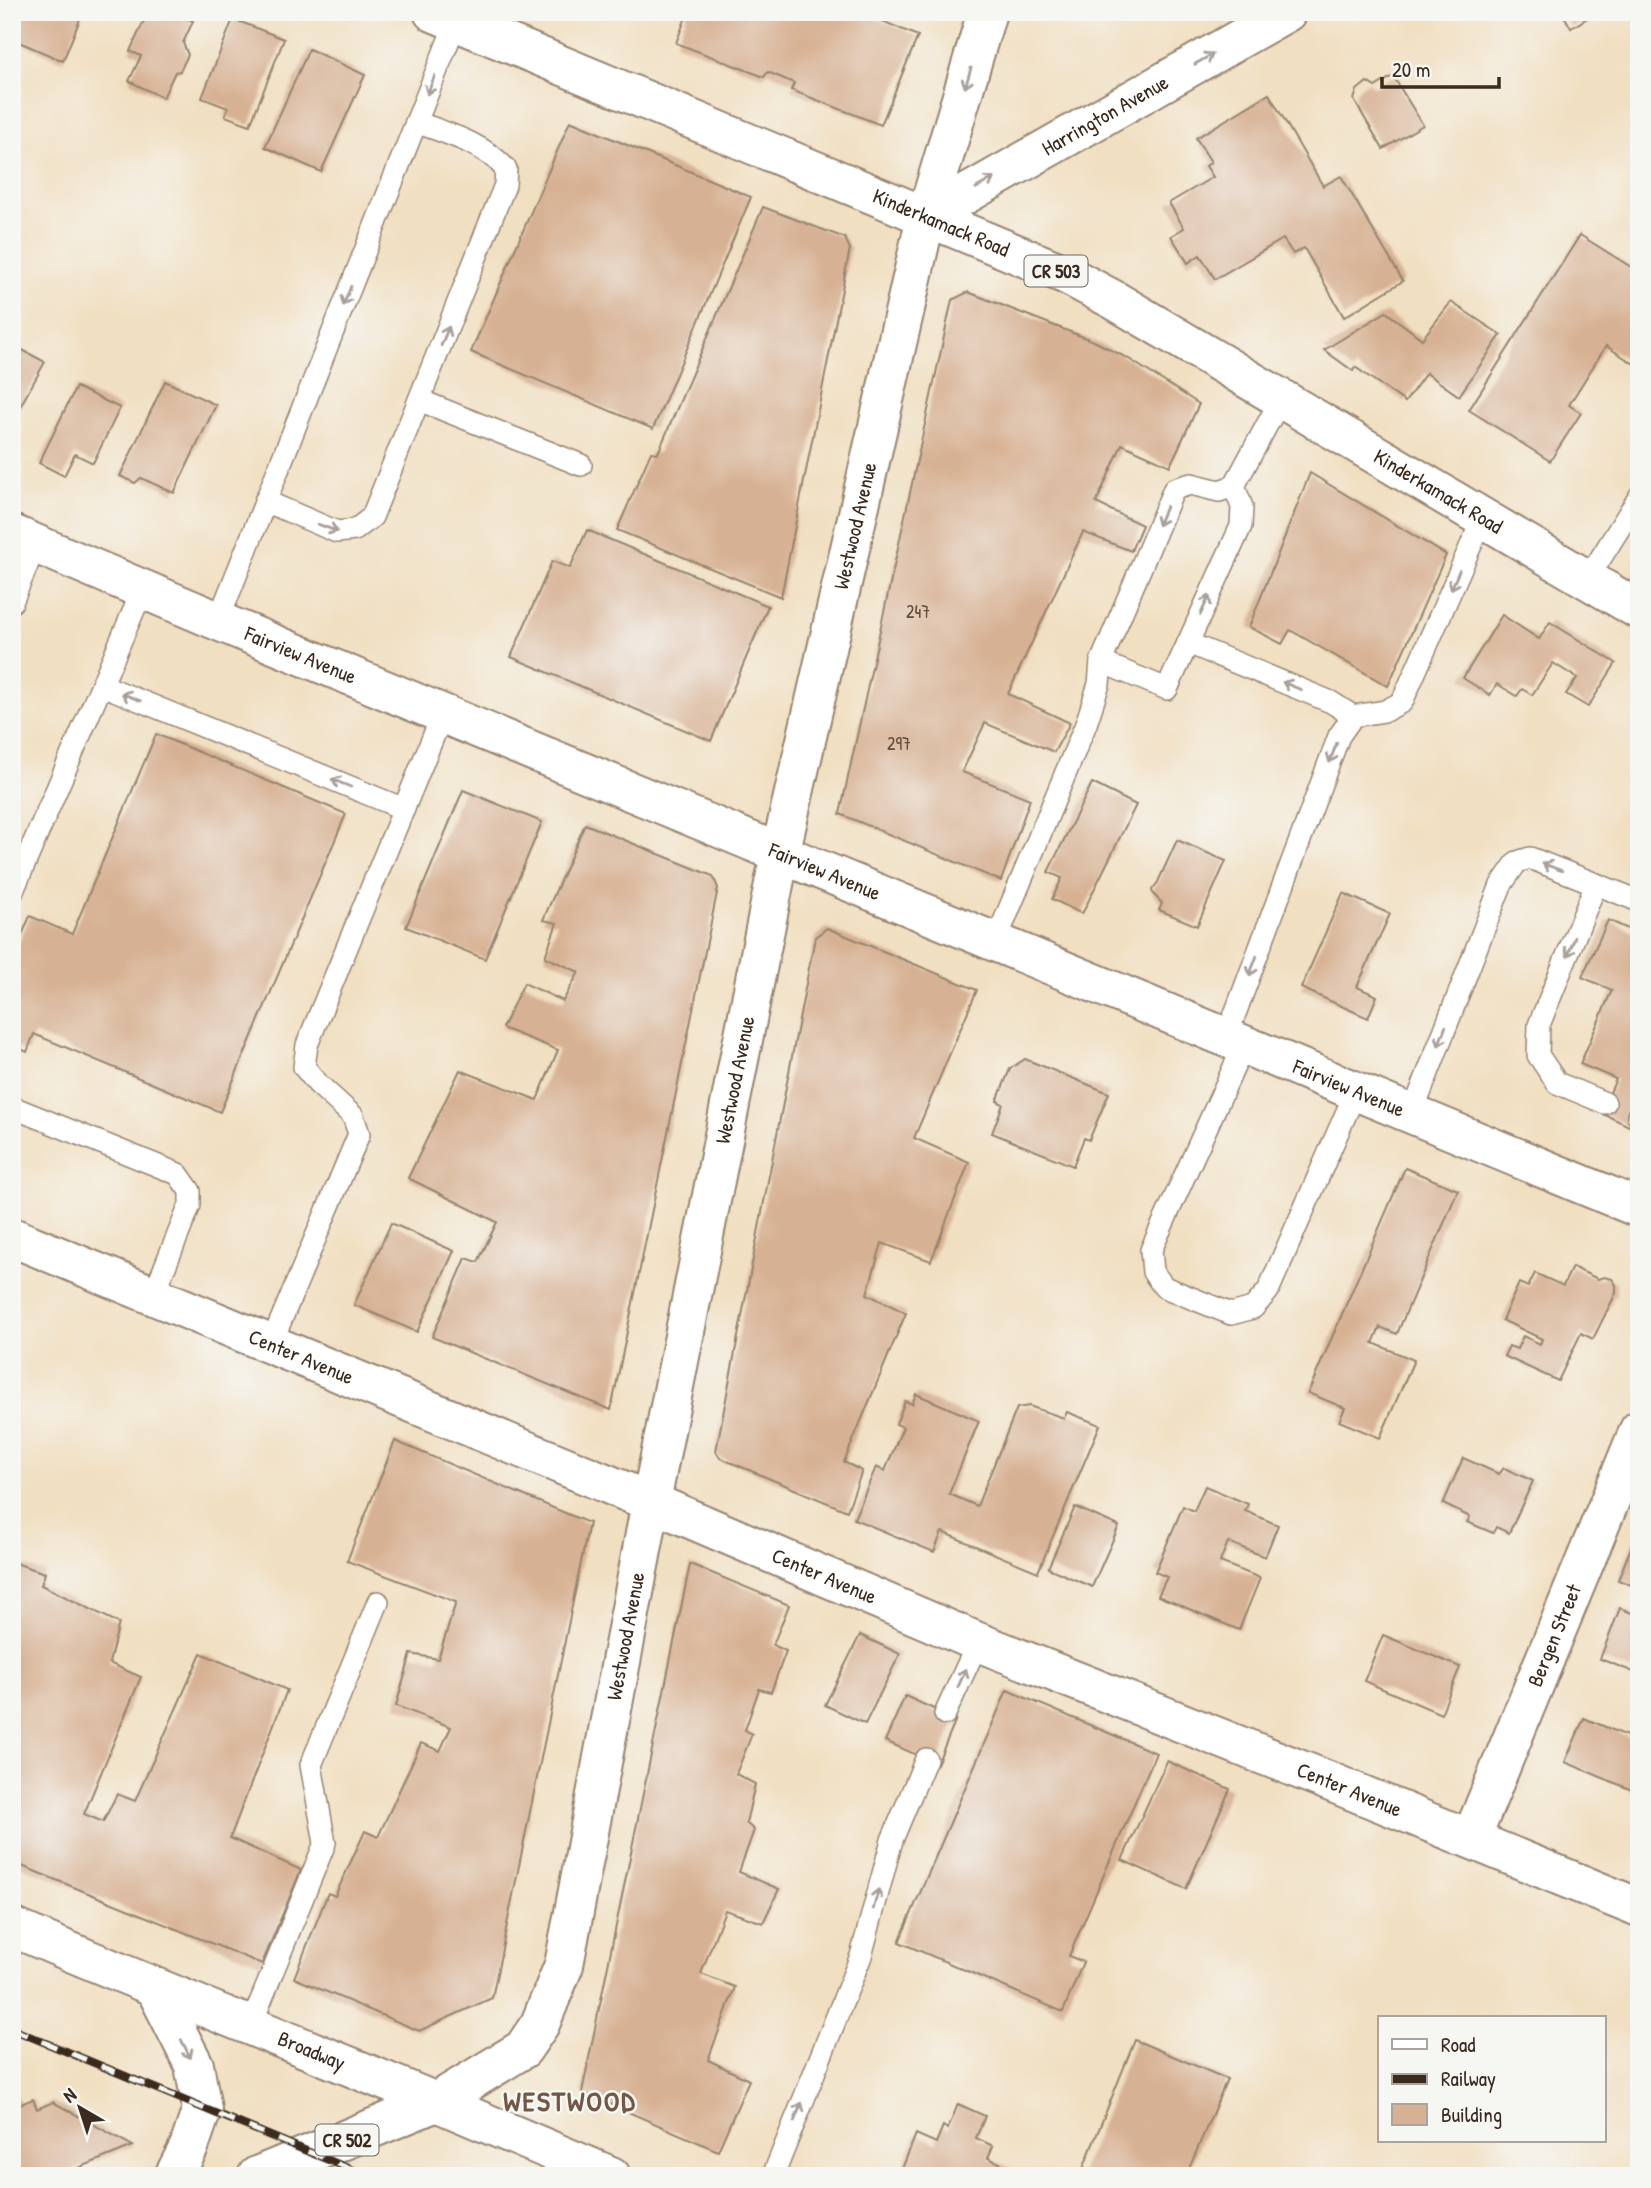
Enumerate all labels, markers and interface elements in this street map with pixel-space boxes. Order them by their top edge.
scale bar [1382,46,1499,90]
one-way arrow [1194,52,1214,66]
text: 20 m [1392,55,1430,84]
one-way arrow [960,66,973,88]
street label: Harrington Avenue [1036,67,1173,162]
one-way arrow [423,74,436,95]
one-way arrow [974,176,995,189]
street label: Kinderkamack Road [868,181,1014,264]
road number: CR 503 [1024,256,1088,286]
one-way arrow [339,285,352,307]
one-way arrow [439,326,452,348]
street label: Kinderkamack Road [1368,441,1508,540]
street label: Westwood Avenue [826,459,883,592]
one-way arrow [1155,505,1168,527]
one-way arrow [317,522,338,535]
one-way arrow [1448,569,1461,590]
one-way arrow [1199,594,1212,616]
house number: 247 [906,599,930,624]
street label: Fairview Avenue [240,618,361,691]
one-way arrow [1281,679,1303,692]
one-way arrow [120,689,142,702]
house number: 297 [887,731,911,756]
one-way arrow [1325,742,1338,764]
one-way arrow [331,776,352,789]
street label: Fairview Avenue [764,835,885,907]
one-way arrow [1542,859,1564,872]
one-way arrow [1563,936,1576,958]
one-way arrow [1245,955,1258,977]
street label: Westwood Avenue [708,1013,761,1146]
one-way arrow [1435,1024,1448,1046]
street label: Fairview Avenue [1288,1051,1409,1124]
street label: Center Avenue [244,1322,358,1391]
street label: Center Avenue [767,1540,881,1611]
street label: Westwood Avenue [599,1570,652,1703]
street label: Bergen Street [1520,1579,1588,1691]
one-way arrow [956,1668,969,1689]
street label: Center Avenue [1293,1755,1406,1824]
one-way arrow [870,1888,883,1911]
legend [1378,2016,1606,2142]
street label: Broadway [274,2024,350,2077]
text: Road [1441,2030,1475,2059]
one-way arrow [179,2038,193,2059]
text: Railway [1441,2064,1496,2093]
north arrow [46,2072,116,2142]
text: N [57,2082,81,2108]
district label: WESTWOOD [503,2082,637,2120]
text: Building [1441,2100,1502,2129]
one-way arrow [792,2102,805,2124]
road number: CR 502 [316,2124,378,2156]

